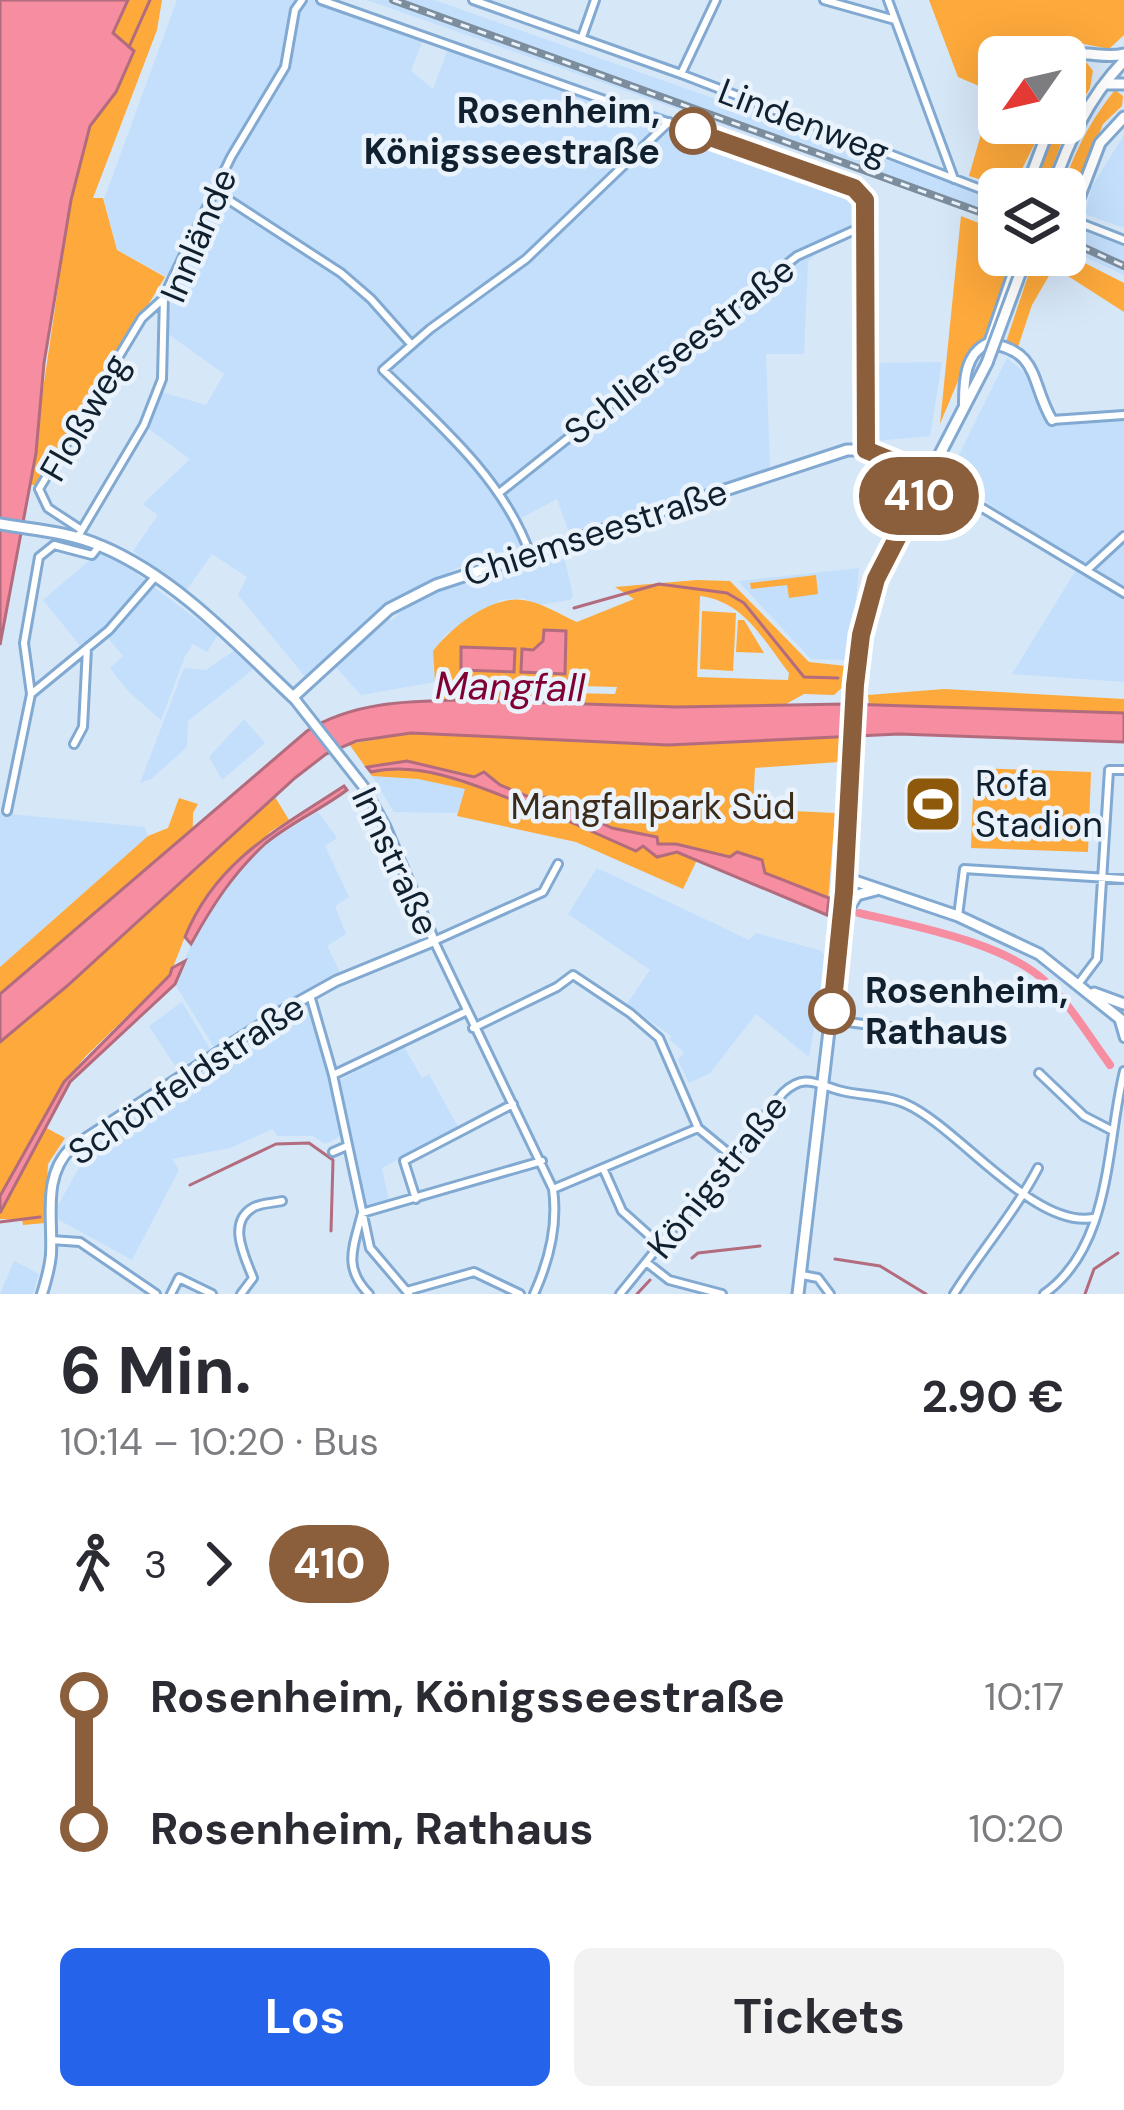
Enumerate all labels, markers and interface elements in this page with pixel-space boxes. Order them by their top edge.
north arrow [978,36,1086,144]
map controls [978,36,1086,276]
street label: Lindenweg [712,67,896,176]
place label: Rosenheim, Königsseestraße [364,87,660,175]
marker: Rosenheim, Königsseestraße [671,109,715,153]
street label: Innlände [149,161,248,309]
button: layers [978,168,1086,276]
street label: Schlierseestraße [555,246,804,455]
street label: Floßweg [29,345,140,489]
line badge: 410 [850,457,988,535]
street label: Chiemseestraße [457,468,733,597]
text: 410 [883,468,955,523]
water label: Mangfall [434,660,587,713]
place label: Rofa Stadion [975,760,1103,848]
sports icon: Rofa Stadion [902,773,964,835]
street label: Innstraße [341,780,450,943]
park label: Mangfallpark Süd [510,783,796,830]
place label: Rosenheim, Rathaus [865,967,1068,1055]
street label: Schönfeldstraße [59,983,313,1176]
marker: Rosenheim, Rathaus [810,989,854,1033]
street label: Königstraße [637,1084,798,1268]
text: 6 Min. [60,1328,251,1413]
text: 2.90 € [922,1367,1064,1426]
text: 10:14 – 10:20 · Bus [60,1416,379,1467]
icon: walk [60,1531,126,1597]
icon: forward [185,1531,251,1597]
text: 410 [293,1536,365,1591]
text: 3 [144,1539,167,1590]
text: Rosenheim, Königsseestraße [150,1667,785,1726]
text: 10:17 [984,1671,1064,1722]
text: Rosenheim, Rathaus [150,1799,593,1858]
text: 10:20 [969,1803,1064,1854]
button: Los [60,1948,550,2086]
button: Tickets [574,1948,1064,2086]

